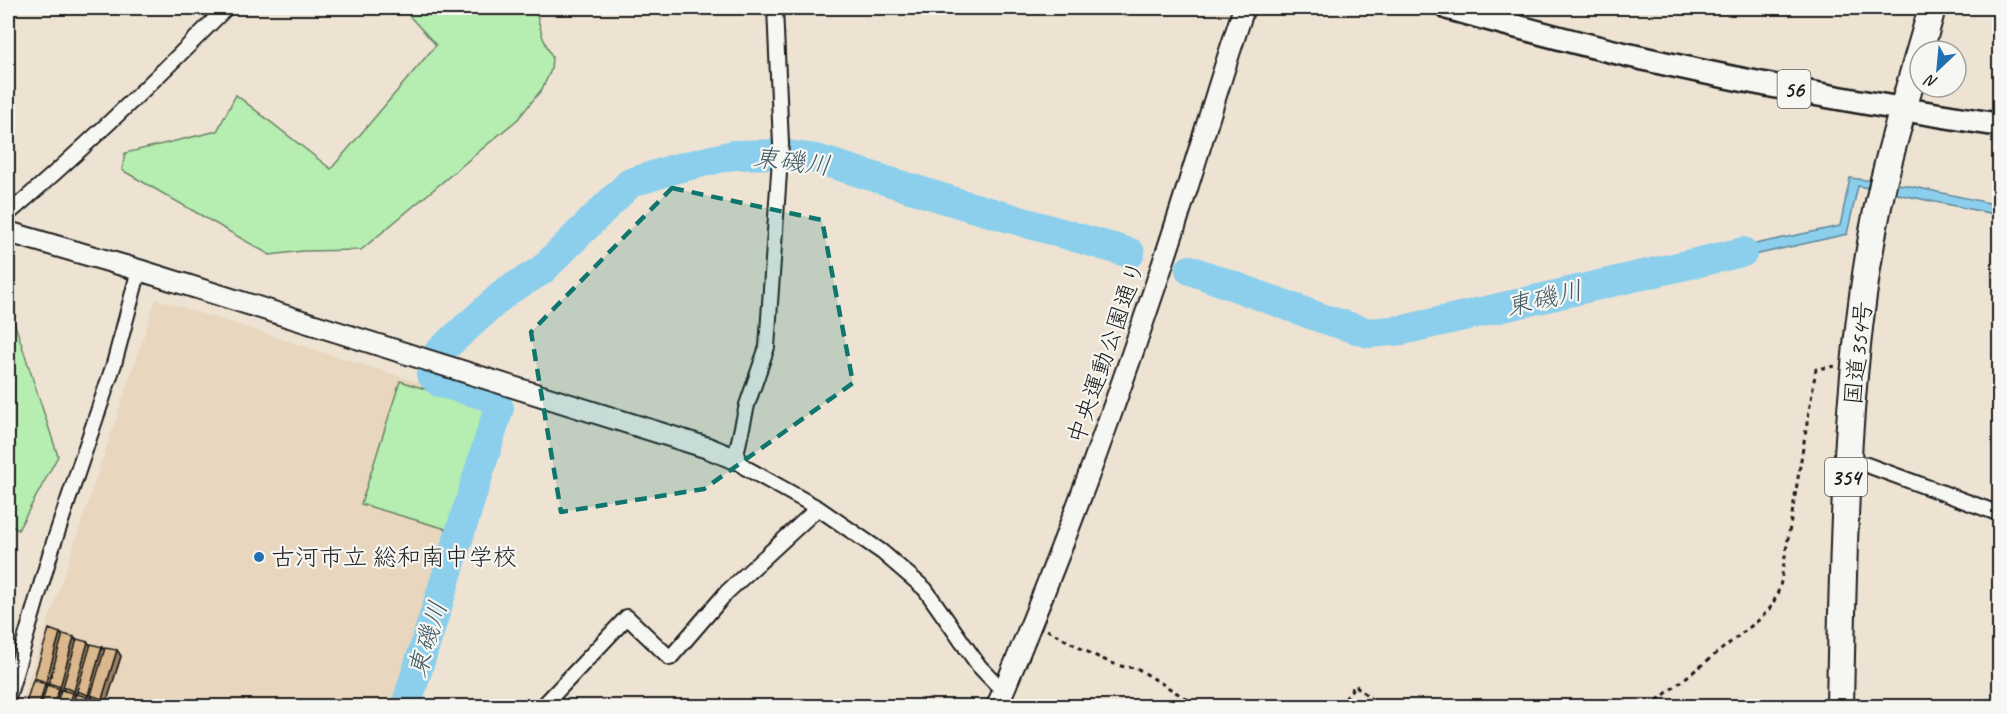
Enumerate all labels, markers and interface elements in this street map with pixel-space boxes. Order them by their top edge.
north arrow [1908,39,1968,99]
text: N [1920,69,1941,93]
road number: 56 [1778,70,1810,108]
water label: 東磯川 [751,140,833,183]
street label: 中央運動公園通り [1061,256,1151,448]
water label: 東磯川 [1502,274,1586,323]
street label: 国道354号 [1838,300,1878,406]
road number: 354 [1825,458,1867,496]
place label: 古河市立 総和南中学校 [271,542,517,572]
marker: 古河市立 総和南中学校 [252,550,266,564]
water label: 東磯川 [400,597,455,681]

